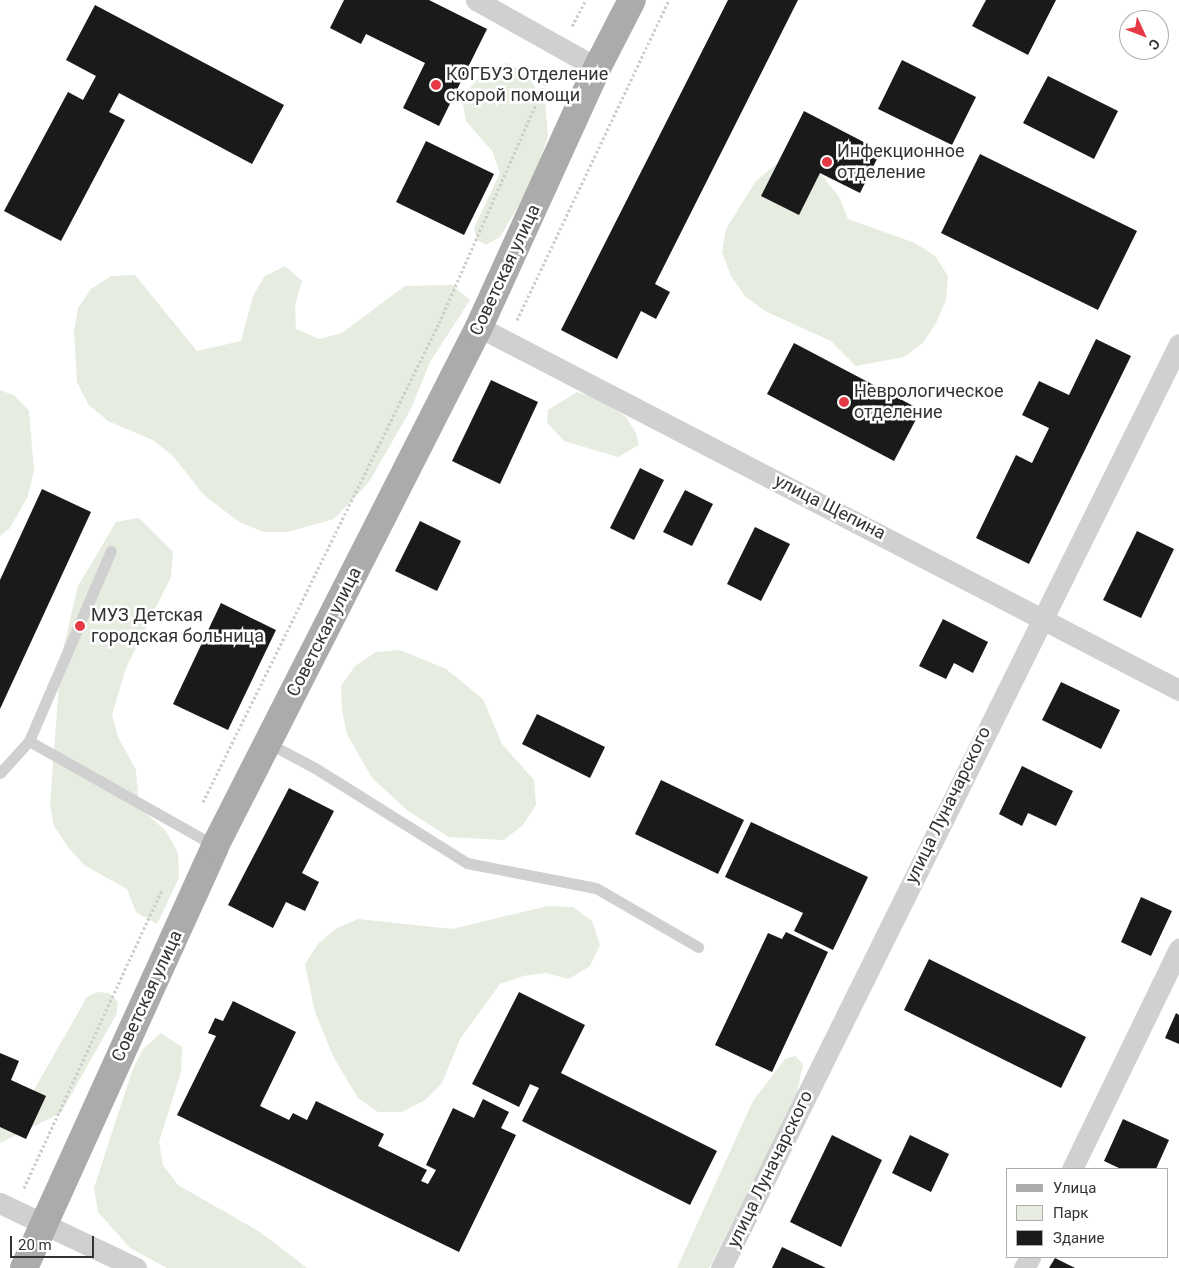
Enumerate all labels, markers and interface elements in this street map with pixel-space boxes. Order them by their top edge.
north arrow [1119,10,1169,60]
text: С [1145,36,1163,53]
place label: КОГБУЗ Отделение скорой помощи [446,64,608,106]
marker: КОГБУЗ Отделение скорой помощи [430,79,442,91]
place label: Инфекционное отделение [837,141,964,183]
marker: Инфекционное отделение [821,156,833,168]
street label: Советская улица [465,201,545,339]
place label: Неврологическое отделение [854,381,1004,424]
marker: Неврологическое отделение [838,396,850,408]
street label: улица Щепина [771,470,889,544]
street label: Советская улица [282,564,366,700]
place label: МУЗ Детская городская больница [91,605,264,648]
marker: МУЗ Детская городская больница [73,619,87,633]
street label: улица Луначарского [901,723,995,887]
street label: Советская улица [107,927,187,1065]
street label: улица Луначарского [723,1087,817,1251]
legend [1006,1168,1169,1258]
text: Улица [1053,1179,1096,1197]
text: Парк [1053,1204,1088,1222]
scale bar [12,1226,96,1258]
text: Здание [1053,1229,1104,1247]
text: 20 m [18,1236,52,1254]

